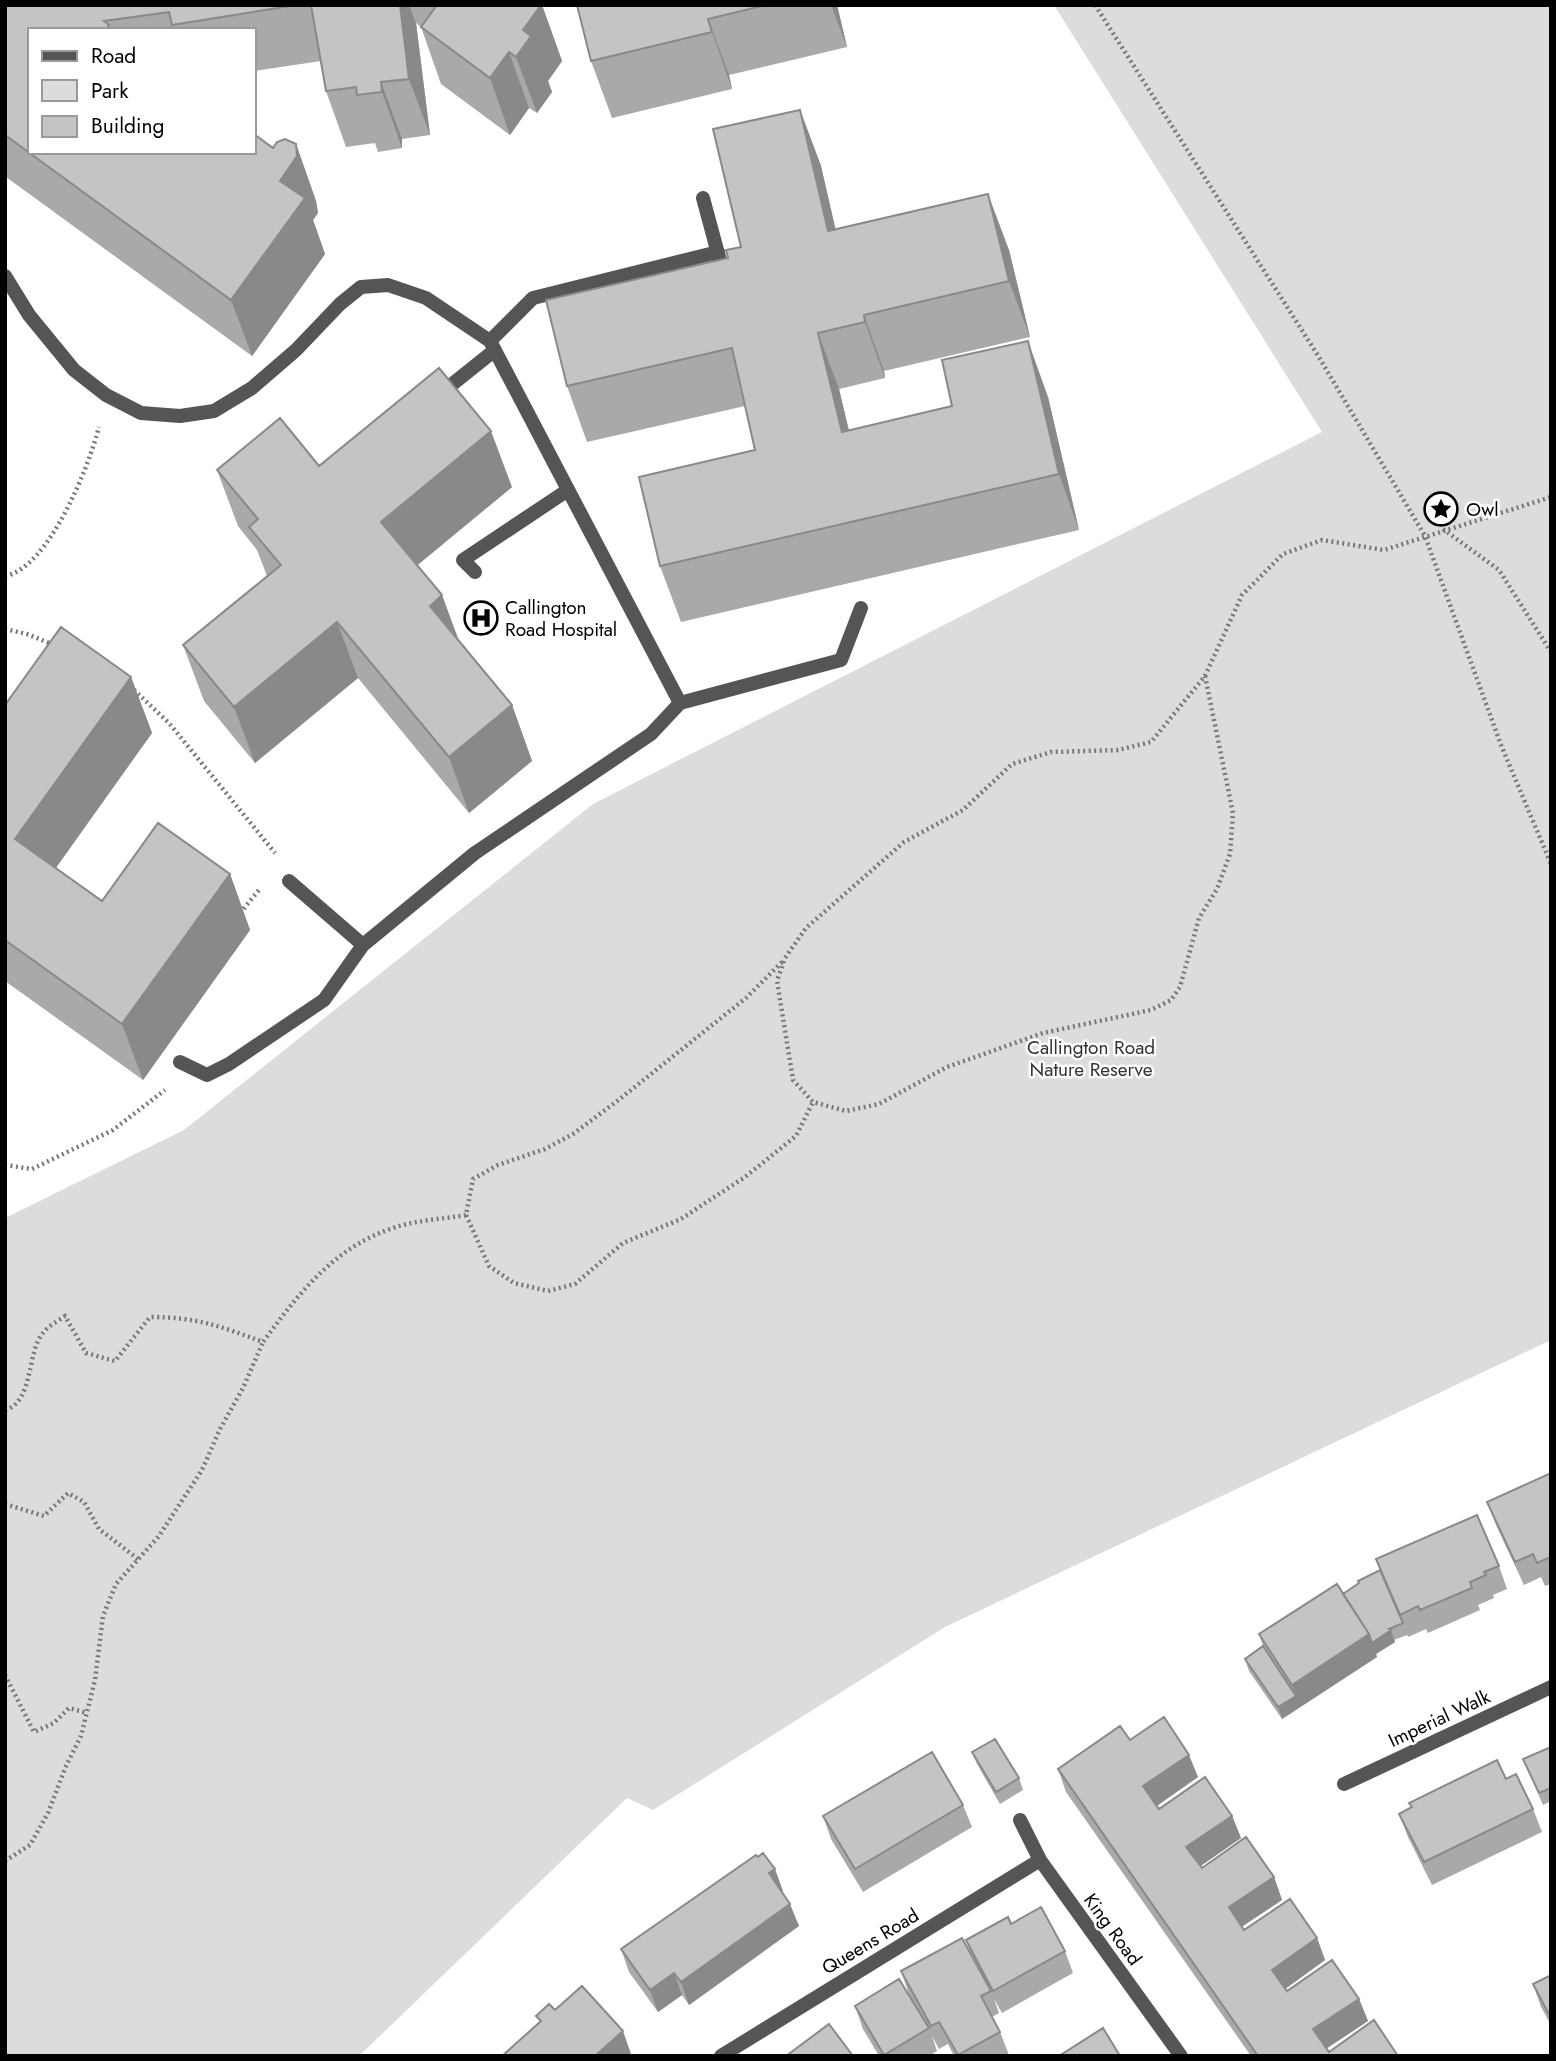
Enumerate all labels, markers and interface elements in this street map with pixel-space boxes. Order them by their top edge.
legend [28,28,256,154]
text: Road [91,41,136,71]
text: Park [91,76,129,106]
text: Building [91,111,164,141]
place icon: Owl [1422,490,1460,528]
place label: Owl [1466,496,1499,523]
place label: Callington Road Hospital [505,594,617,643]
hospital icon: Callington Road Hospital [462,599,500,637]
park label: Callington Road Nature Reserve [1027,1034,1155,1083]
street label: Imperial Walk [1384,1683,1495,1754]
street label: King Road [1077,1888,1148,1971]
street label: Queens Road [817,1902,924,1981]

